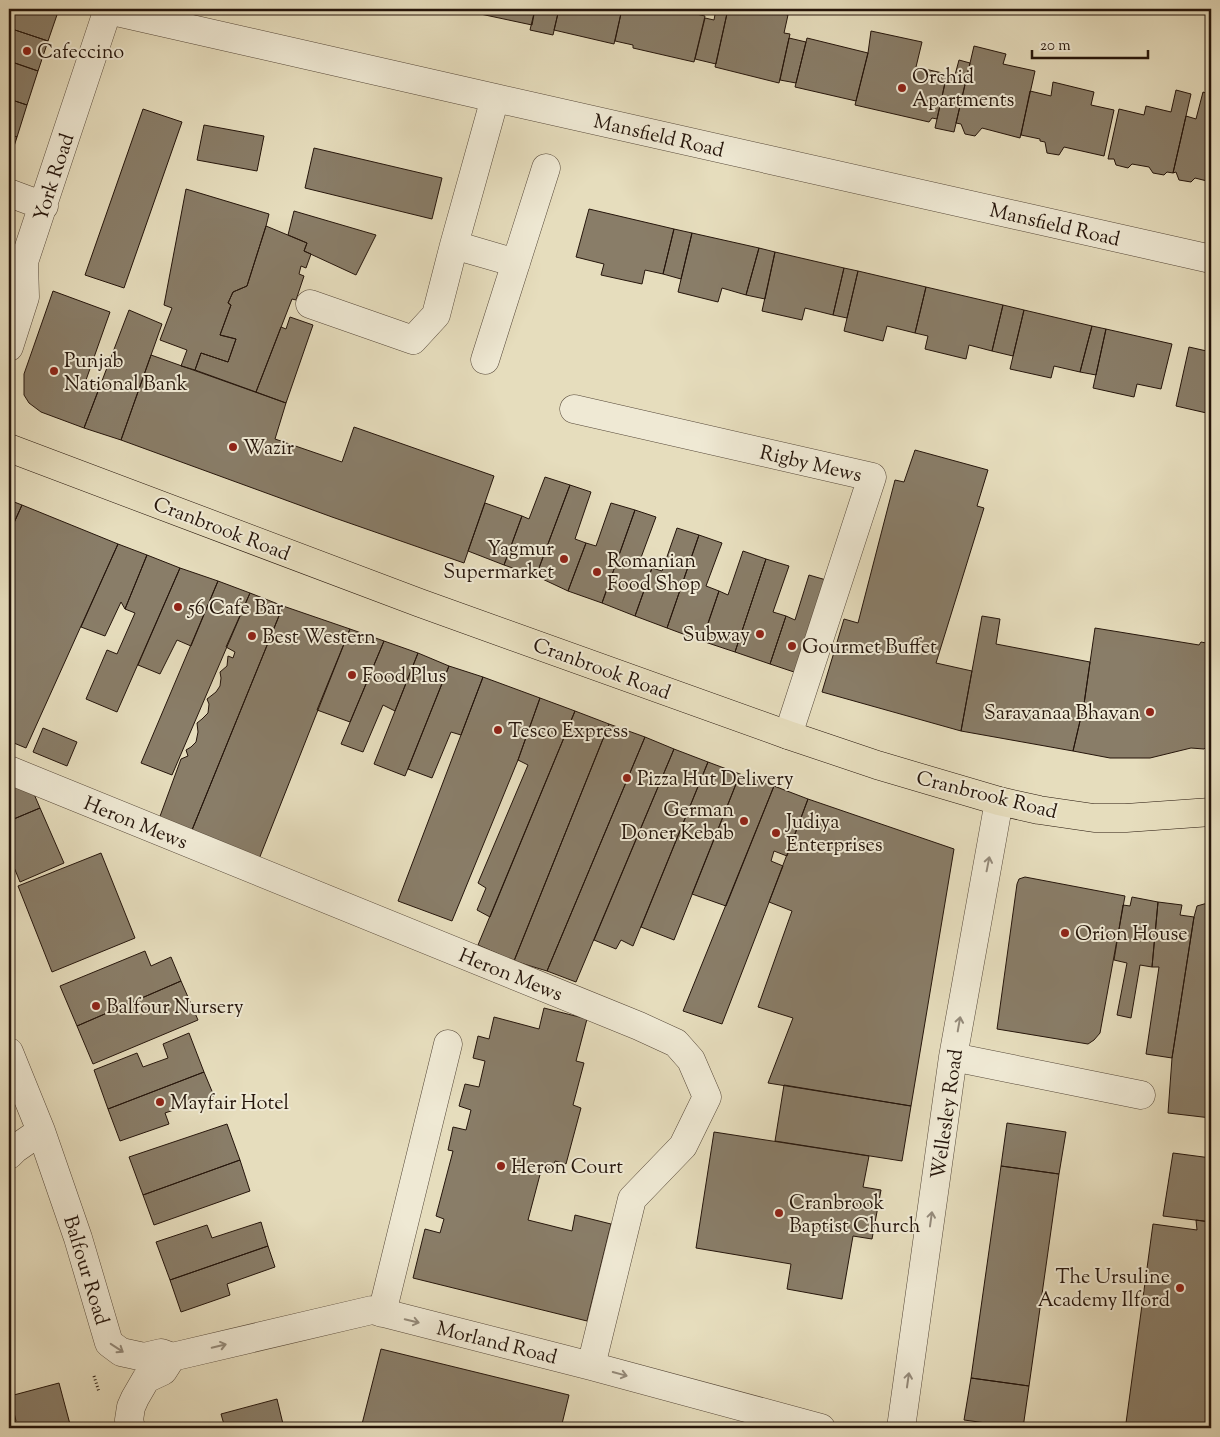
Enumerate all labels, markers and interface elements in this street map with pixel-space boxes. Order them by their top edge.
scale bar [1032,28,1149,60]
text: 20 m [1040,36,1071,57]
place label: Cafeccino [37,39,124,68]
marker: Cafeccino [21,45,33,57]
place label: Orchid Apartments [912,64,1015,116]
marker: Orchid Apartments [896,82,908,94]
street label: Mansfield Road [590,108,727,167]
street label: York Road [28,130,83,225]
street label: Mansfield Road [986,197,1123,256]
place label: Punjab National Bank [64,348,188,400]
marker: Punjab National Bank [48,365,60,377]
place label: Wazir [243,435,294,464]
street label: Rigby Mews [757,440,865,491]
marker: Wazir [227,441,239,453]
street label: Cranbrook Road [148,491,294,570]
place label: Yagmur Supermarket [443,536,554,588]
place label: Romanian Food Shop [607,548,701,600]
marker: Yagmur Supermarket [558,553,570,565]
marker: Romanian Food Shop [591,566,603,578]
place label: 56 Cafe Bar [187,595,284,624]
marker: 56 Cafe Bar [172,601,184,613]
place label: Subway [683,622,750,651]
place label: Best Western [262,624,376,653]
marker: Subway [754,628,766,640]
marker: Best Western [246,630,258,642]
street label: Cranbrook Road [528,632,674,709]
place label: Gourmet Buffet [802,634,937,663]
marker: Gourmet Buffet [786,640,798,652]
place label: Food Plus [362,663,446,692]
marker: Food Plus [346,669,358,681]
place label: Saravanaa Bhavan [984,700,1140,729]
marker: Saravanaa Bhavan [1144,706,1156,718]
place label: Tesco Express [508,718,628,747]
marker: Tesco Express [492,724,504,736]
street label: Cranbrook Road [913,765,1060,828]
place label: Pizza Hut Delivery [637,766,794,795]
marker: Pizza Hut Delivery [621,772,633,784]
street label: Heron Mews [79,790,191,858]
place label: German Doner Kebab [621,797,734,849]
place label: Judiya Enterprises [785,809,883,861]
marker: German Doner Kebab [738,815,750,827]
marker: Judiya Enterprises [770,827,782,839]
one-way arrow [984,856,993,872]
place label: Orion House [1075,921,1188,950]
marker: Orion House [1059,927,1071,939]
street label: Heron Mews [454,942,566,1010]
place label: Balfour Nursery [106,994,244,1023]
marker: Balfour Nursery [90,1000,102,1012]
one-way arrow [955,1016,965,1032]
street label: Wellesley Road [925,1047,972,1181]
place label: Mayfair Hotel [170,1090,289,1119]
marker: Mayfair Hotel [154,1096,166,1108]
place label: Heron Court [511,1154,623,1183]
marker: Heron Court [495,1160,507,1172]
place label: Cranbrook Baptist Church [789,1190,921,1242]
marker: Cranbrook Baptist Church [773,1207,785,1219]
one-way arrow [926,1211,936,1227]
street label: Balfour Road [54,1212,115,1329]
place label: The Ursuline Academy Ilford [1038,1264,1170,1316]
marker: The Ursuline Academy Ilford [1174,1282,1186,1294]
street label: Morland Road [433,1315,560,1373]
one-way arrow [403,1316,419,1326]
one-way arrow [211,1341,227,1350]
one-way arrow [110,1342,124,1353]
one-way arrow [611,1370,627,1379]
one-way arrow [903,1372,913,1388]

